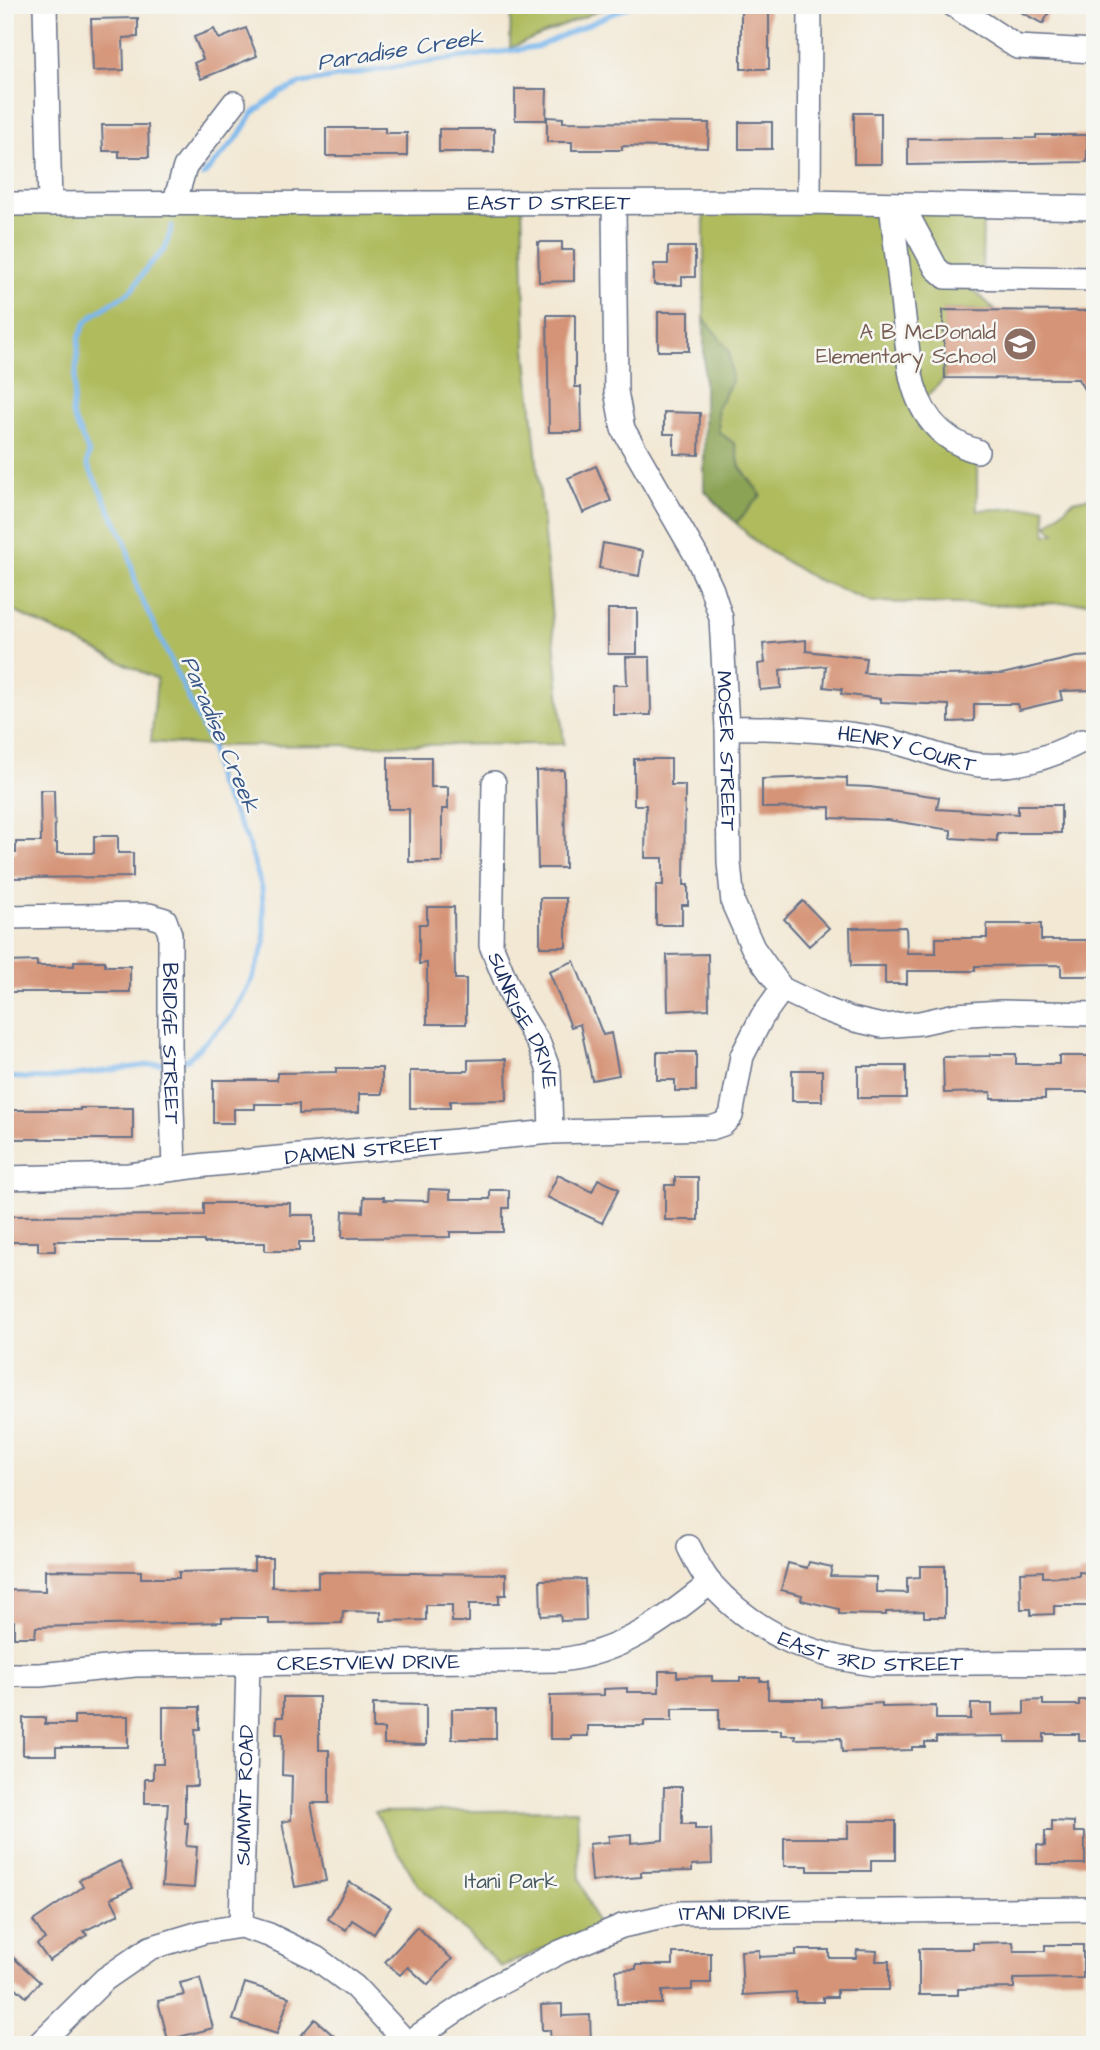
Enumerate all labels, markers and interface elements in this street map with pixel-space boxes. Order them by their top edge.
water label: Paradise Creek [315,21,486,79]
street label: EAST D STREET [468,188,631,217]
place label: A B McDonald Elementary School [816,318,996,373]
school or university icon: A B McDonald Elementary School [1001,325,1039,363]
water label: Paradise Creek [173,651,268,818]
street label: MOSER STREET [709,670,743,832]
street label: HENRY COURT [836,718,979,779]
street label: SUNRISE DRIVE [481,948,565,1090]
street label: BRIDGE STREET [155,963,187,1126]
street label: DAMEN STREET [284,1128,445,1172]
street label: EAST 3RD STREET [773,1623,964,1679]
street label: CRESTVIEW DRIVE [277,1647,461,1678]
street label: SUMMIT ROAD [228,1724,261,1866]
park label: Itani Park [464,1867,558,1896]
street label: ITANI DRIVE [676,1897,792,1928]

